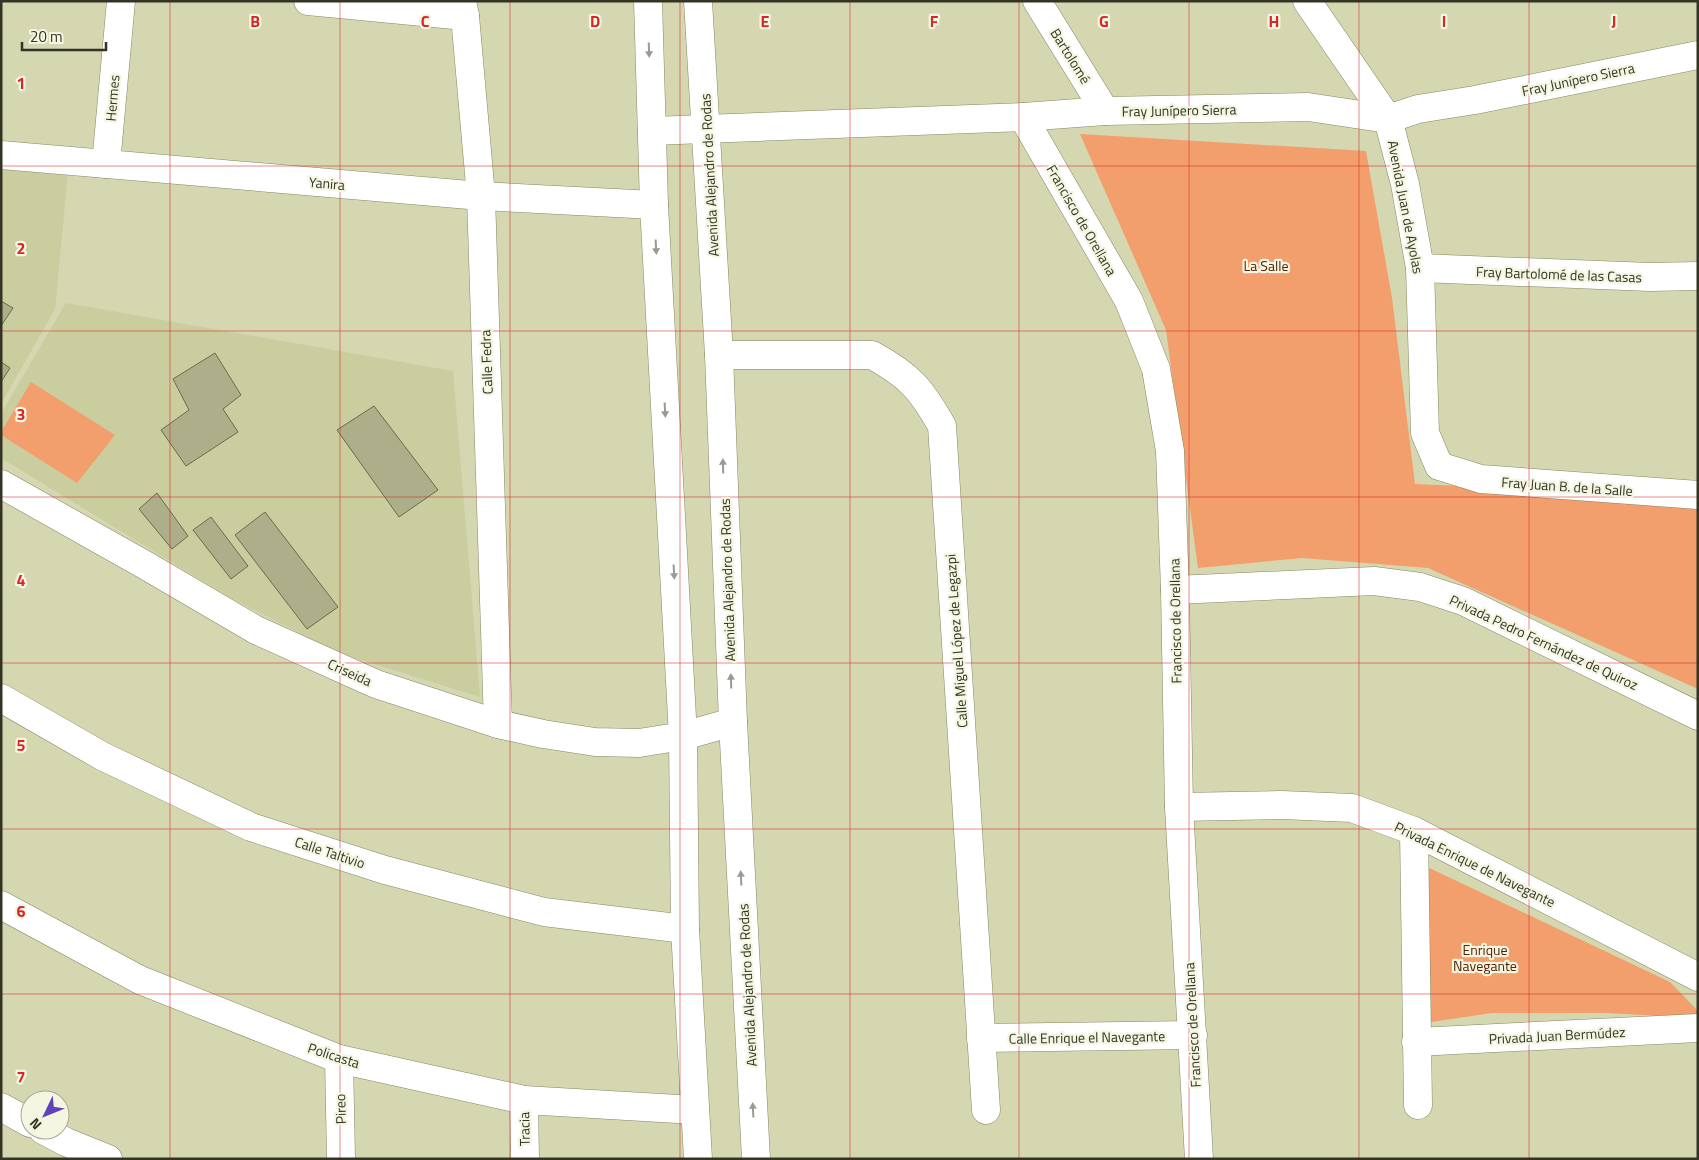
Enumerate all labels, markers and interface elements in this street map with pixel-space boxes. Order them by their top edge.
text: B [250,9,260,33]
text: C [421,9,430,33]
text: D [590,9,600,33]
text: E [761,9,770,33]
text: F [930,9,939,33]
text: G [1099,9,1109,33]
text: H [1269,9,1279,33]
text: I [1442,9,1446,33]
text: J [1612,9,1616,33]
scale bar [22,20,106,52]
street label: Bartolomé [1046,24,1096,88]
text: 20 m [30,25,63,48]
one-way arrow [645,42,653,58]
street label: Fray Junípero Sierra [1520,57,1636,101]
text: 1 [17,71,25,95]
street label: Hermes [100,74,124,122]
street label: Avenida Alejandro de Rodas [694,93,724,257]
street label: Fray Junípero Sierra [1121,98,1237,122]
street label: Avenida Juan de Ayolas [1383,139,1429,275]
street label: Francisco de Orellana [1042,161,1122,279]
street label: Yanira [308,171,346,195]
text: 2 [17,236,25,260]
one-way arrow [653,240,661,256]
park label: La Salle [1244,255,1288,276]
street label: Fray Bartolomé de las Casas [1476,261,1642,287]
street label: Calle Fedra [474,329,498,395]
text: 3 [17,402,25,426]
one-way arrow [661,402,669,418]
one-way arrow [719,458,727,474]
street label: Fray Juan B. de la Salle [1501,471,1633,501]
street label: Avenida Alejandro de Rodas [714,498,740,662]
street label: Calle Miguel López de Legazpi [939,553,973,729]
street label: Francisco de Orellana [1163,558,1187,684]
one-way arrow [670,564,678,580]
text: 4 [17,568,26,592]
street label: Privada Pedro Fernández de Quiroz [1446,589,1642,695]
street label: Criseida [324,653,376,691]
one-way arrow [727,672,735,688]
text: 5 [17,733,26,757]
street label: Privada Enrique de Navegante [1391,816,1559,912]
street label: Calle Taltivio [292,831,368,873]
one-way arrow [737,870,745,886]
text: 6 [17,899,26,923]
street label: Avenida Alejandro de Rodas [732,903,762,1067]
park label: Enrique Navegante [1453,939,1517,976]
street label: Francisco de Orellana [1178,962,1206,1088]
street label: Privada Juan Bermúdez [1488,1021,1626,1049]
street label: Calle Enrique el Navegante [1009,1025,1165,1049]
street label: Policasta [305,1037,363,1073]
text: 7 [17,1065,25,1089]
north arrow [20,1090,70,1140]
street label: Pireo [329,1093,351,1125]
one-way arrow [749,1102,757,1118]
street label: Tracia [513,1112,535,1146]
text: N [24,1113,46,1135]

